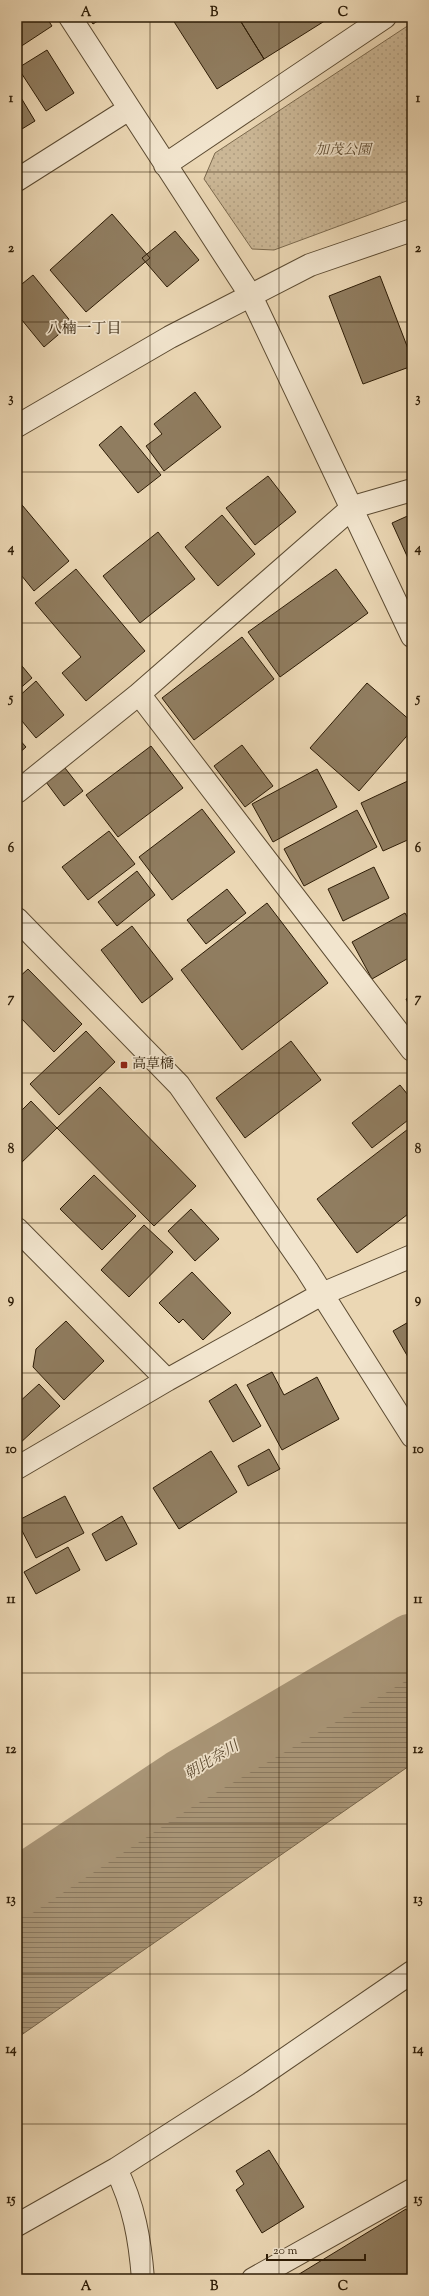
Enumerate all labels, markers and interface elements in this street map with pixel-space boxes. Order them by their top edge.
text: A [81,4,92,22]
text: B [210,4,219,22]
text: C [338,4,348,22]
text: 1 [9,90,14,108]
text: 1 [416,90,421,108]
park label: 加茂公園 [315,141,373,161]
text: 2 [8,240,15,258]
text: 2 [415,240,422,258]
district label: 八楠一丁目 [46,319,122,340]
text: 3 [8,390,14,408]
text: 3 [415,390,421,408]
text: 4 [7,540,15,558]
text: 4 [414,540,422,558]
text: 5 [8,690,14,708]
text: 5 [415,690,421,708]
text: 6 [8,840,15,858]
text: 6 [415,840,422,858]
text: 7 [8,990,15,1008]
text: 7 [415,990,422,1008]
place label: 高草橋 [132,1055,174,1075]
marker: 高草橋 [119,1060,129,1070]
text: 8 [8,1141,15,1159]
text: 8 [415,1141,422,1159]
text: 9 [8,1291,15,1309]
text: 9 [415,1291,422,1309]
text: 10 [5,1441,17,1459]
text: 10 [412,1441,424,1459]
text: 11 [7,1591,16,1609]
text: 11 [414,1591,423,1609]
water label: 朝比奈川 [181,1736,245,1785]
text: 12 [6,1741,17,1759]
text: 12 [413,1741,424,1759]
text: 13 [6,1891,16,1909]
text: 13 [413,1891,423,1909]
text: 14 [6,2041,17,2059]
text: 14 [413,2041,424,2059]
text: 15 [7,2191,16,2209]
text: 15 [414,2191,423,2209]
scale bar [267,2236,365,2262]
text: 20 m [273,2242,298,2260]
text: A [81,2278,92,2296]
text: B [210,2278,219,2296]
text: C [338,2278,348,2296]

